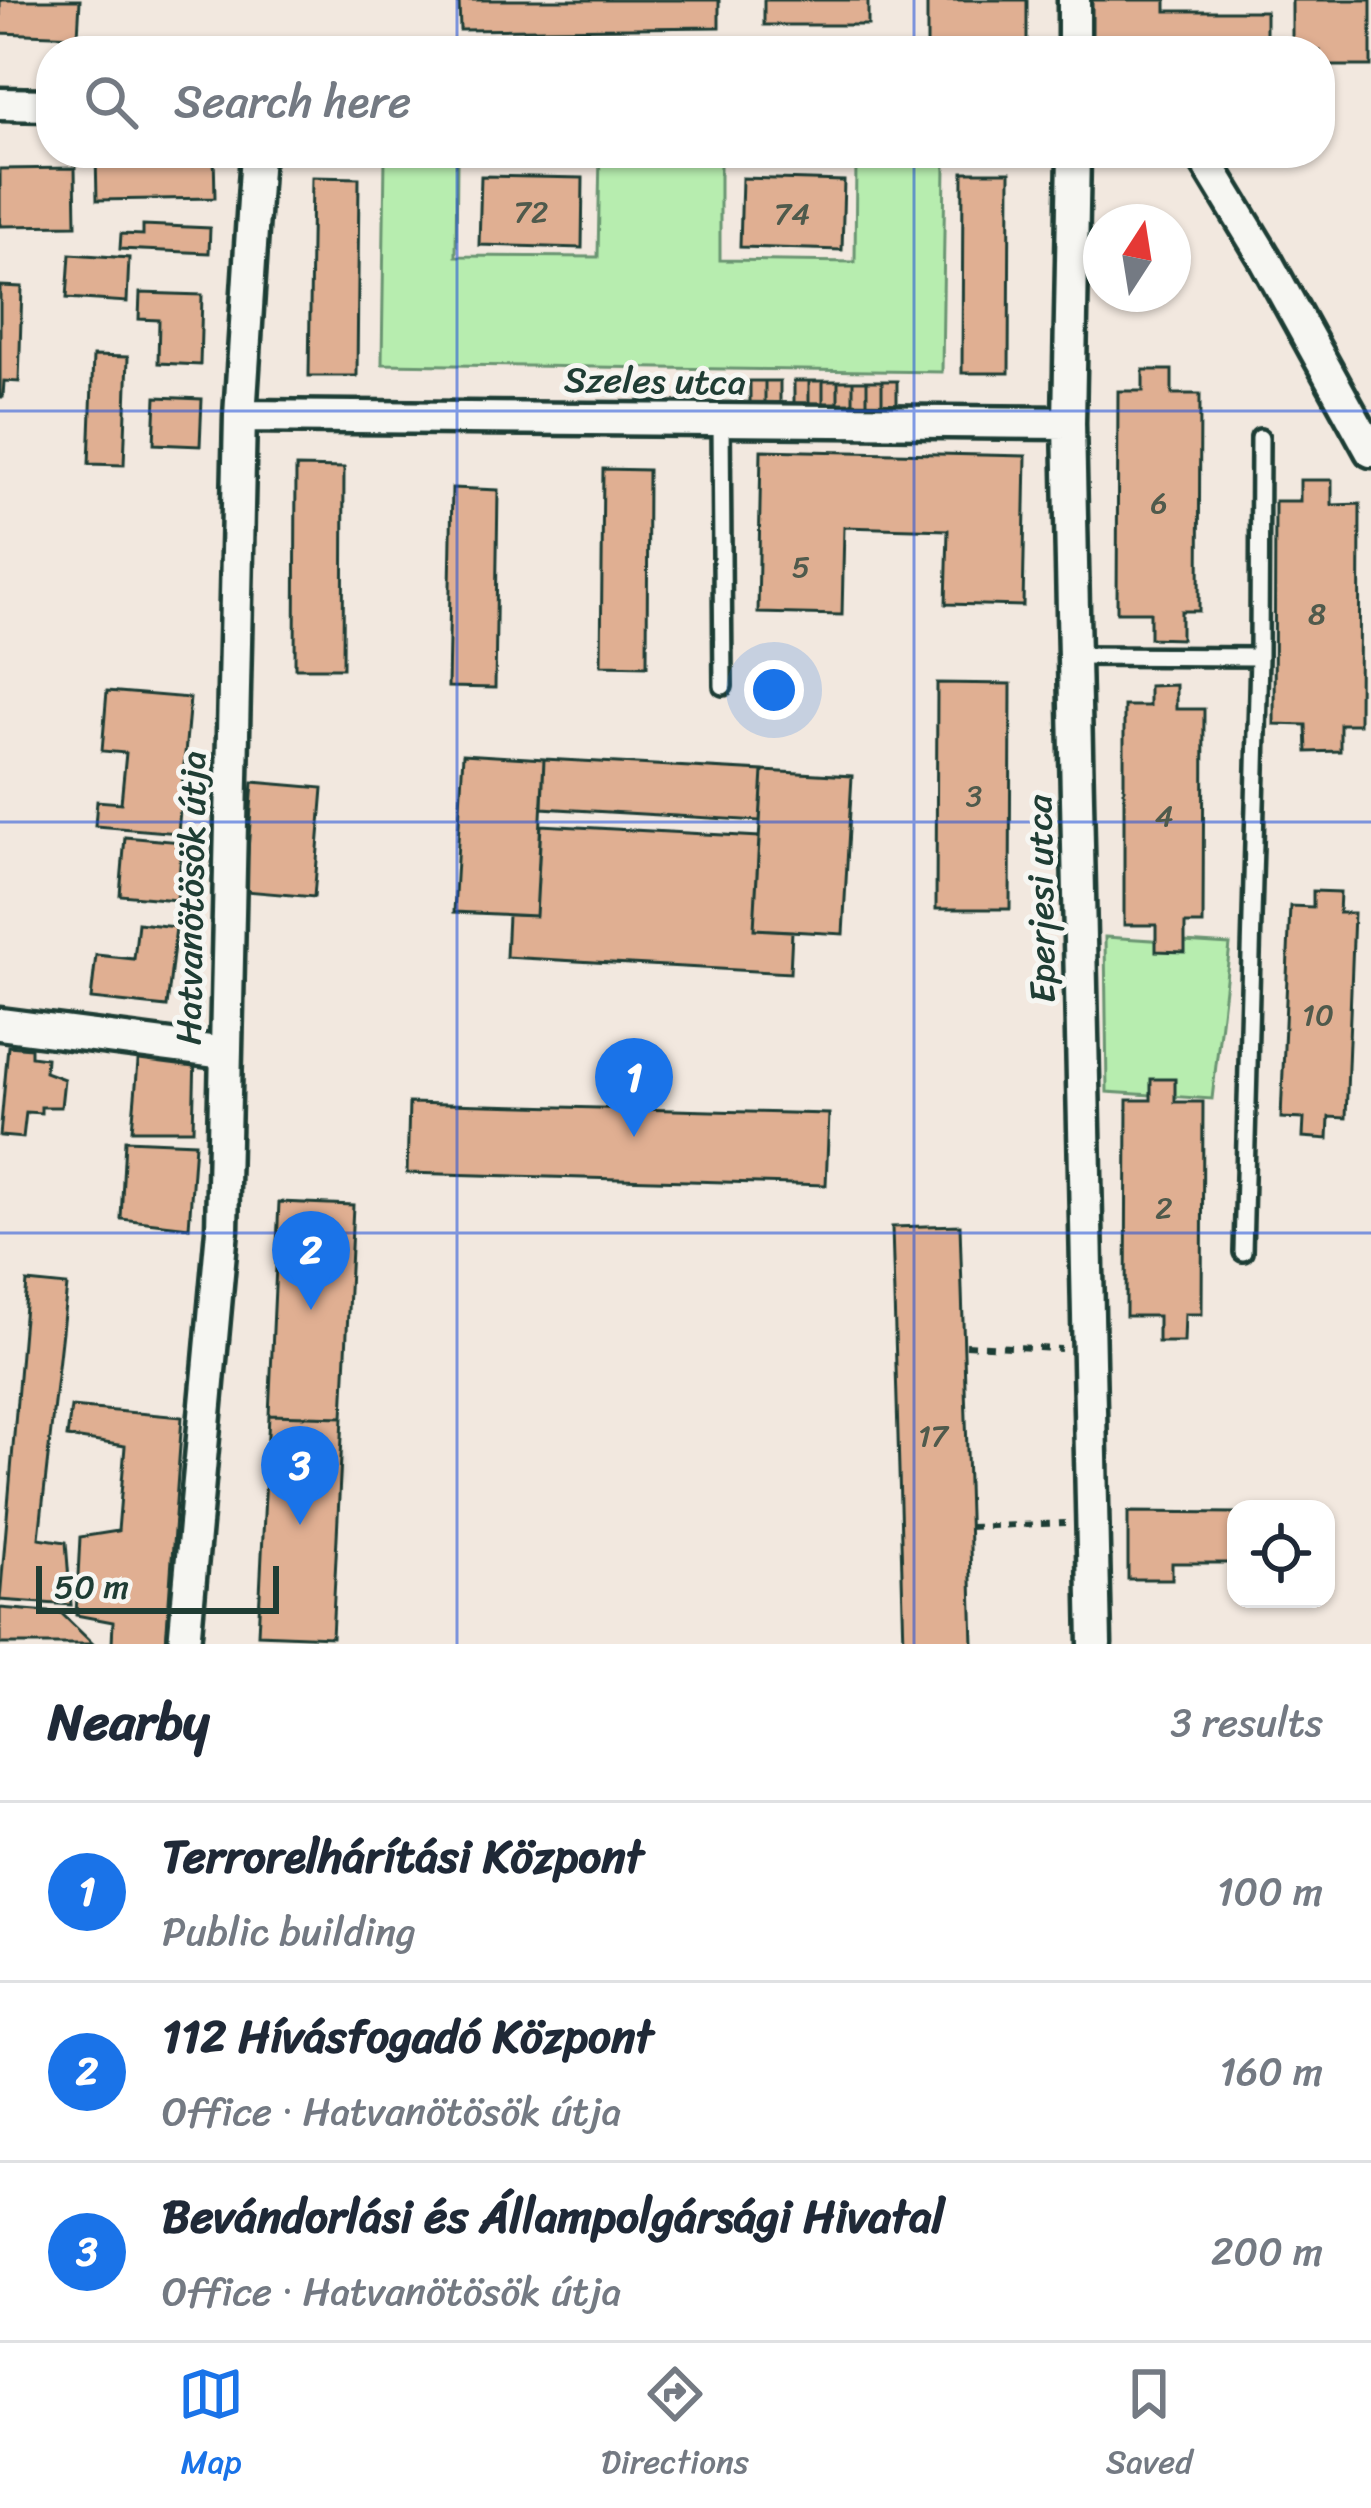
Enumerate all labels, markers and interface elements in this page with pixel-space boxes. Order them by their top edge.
search box [36,36,1335,168]
text: Search here [174,62,411,142]
icon: search [78,69,144,135]
house number: 72 [514,185,548,239]
house number: 74 [774,187,810,241]
north arrow [1083,204,1191,312]
street label: Szeles utca [563,347,747,415]
house number: 6 [1150,476,1168,530]
house number: 5 [792,540,810,594]
house number: 8 [1308,587,1326,641]
your location [744,660,804,720]
street label: Hatvanötösök útja [156,750,226,1046]
house number: 3 [966,769,982,823]
house number: 4 [1155,789,1173,843]
street label: Eperjesi utca [1007,793,1075,1004]
house number: 10 [1302,988,1334,1042]
pin: 1 [595,1038,673,1137]
house number: 2 [1155,1181,1173,1235]
pin: 2 [272,1211,350,1310]
house number: 17 [918,1409,950,1463]
pin: 3 [261,1426,339,1525]
map controls [1227,1500,1335,1608]
button: locate [1227,1500,1335,1608]
text: 50 m [54,1558,129,1616]
scale bar [36,1560,279,1613]
text: Nearby [48,1677,209,1767]
text: 3 results [1170,1688,1323,1757]
text: Terrorelhárítási Központ [162,1817,644,1897]
text: 1 [79,1857,95,1926]
text: 100 m [1217,1857,1323,1926]
text: Public building [162,1897,416,1966]
text: 112 Hívásfogadó Központ [162,1997,653,2077]
text: 2 [76,2037,98,2106]
text: 160 m [1219,2037,1323,2106]
text: Office · Hatvanötösök útja [162,2077,621,2146]
text: Bevándorlási és Állampolgársági Hivatal [162,2177,945,2257]
text: 3 [76,2217,98,2286]
text: 200 m [1211,2217,1323,2286]
text: Office · Hatvanötösök útja [162,2257,621,2326]
tab: Map [178,2361,244,2491]
tab: Directions [601,2361,749,2491]
tab: Saved [1106,2361,1193,2491]

